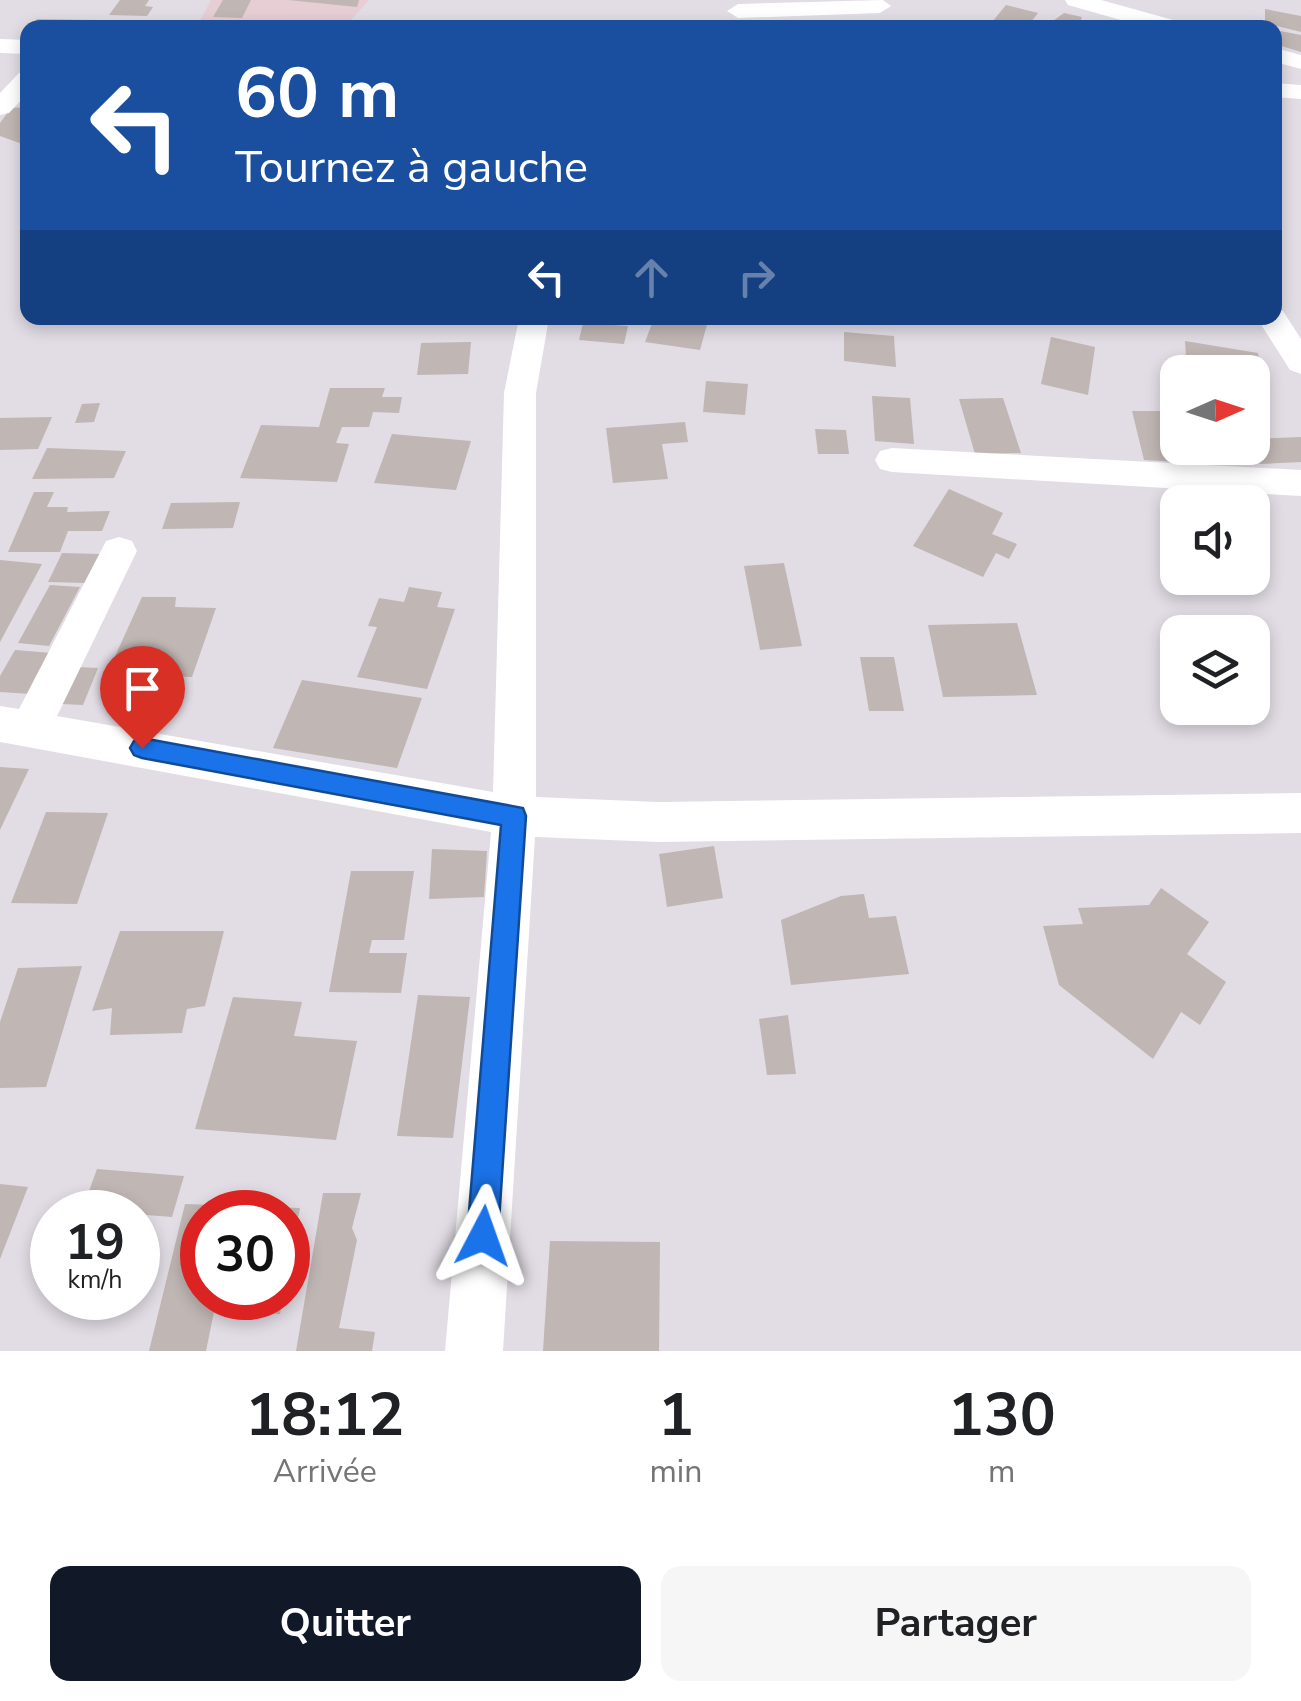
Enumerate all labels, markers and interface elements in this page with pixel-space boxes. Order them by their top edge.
text: 60 m [235,46,399,142]
icon: left [70,60,200,190]
text: Tournez à gauche [235,137,588,198]
icon: left [519,250,574,305]
icon: ahead [624,250,679,305]
icon: right [729,250,784,305]
north arrow [1160,355,1270,465]
map controls [1160,355,1270,725]
button: sound [1160,485,1270,595]
button: layers [1160,615,1270,725]
pin [100,646,185,749]
icon: arrive [115,661,170,716]
position arrow [431,1184,535,1288]
speed limit sign: 30 [180,1190,310,1320]
text: 19 [65,1208,125,1277]
text: km/h [67,1263,123,1297]
text: 18:12 [245,1374,404,1456]
text: 1 [658,1374,694,1456]
text: 130 [948,1374,1056,1456]
text: Arrivée [273,1450,377,1493]
text: min [649,1450,702,1493]
text: m [988,1450,1015,1493]
button: Quitter [50,1566,641,1681]
button: Partager [661,1566,1251,1681]

